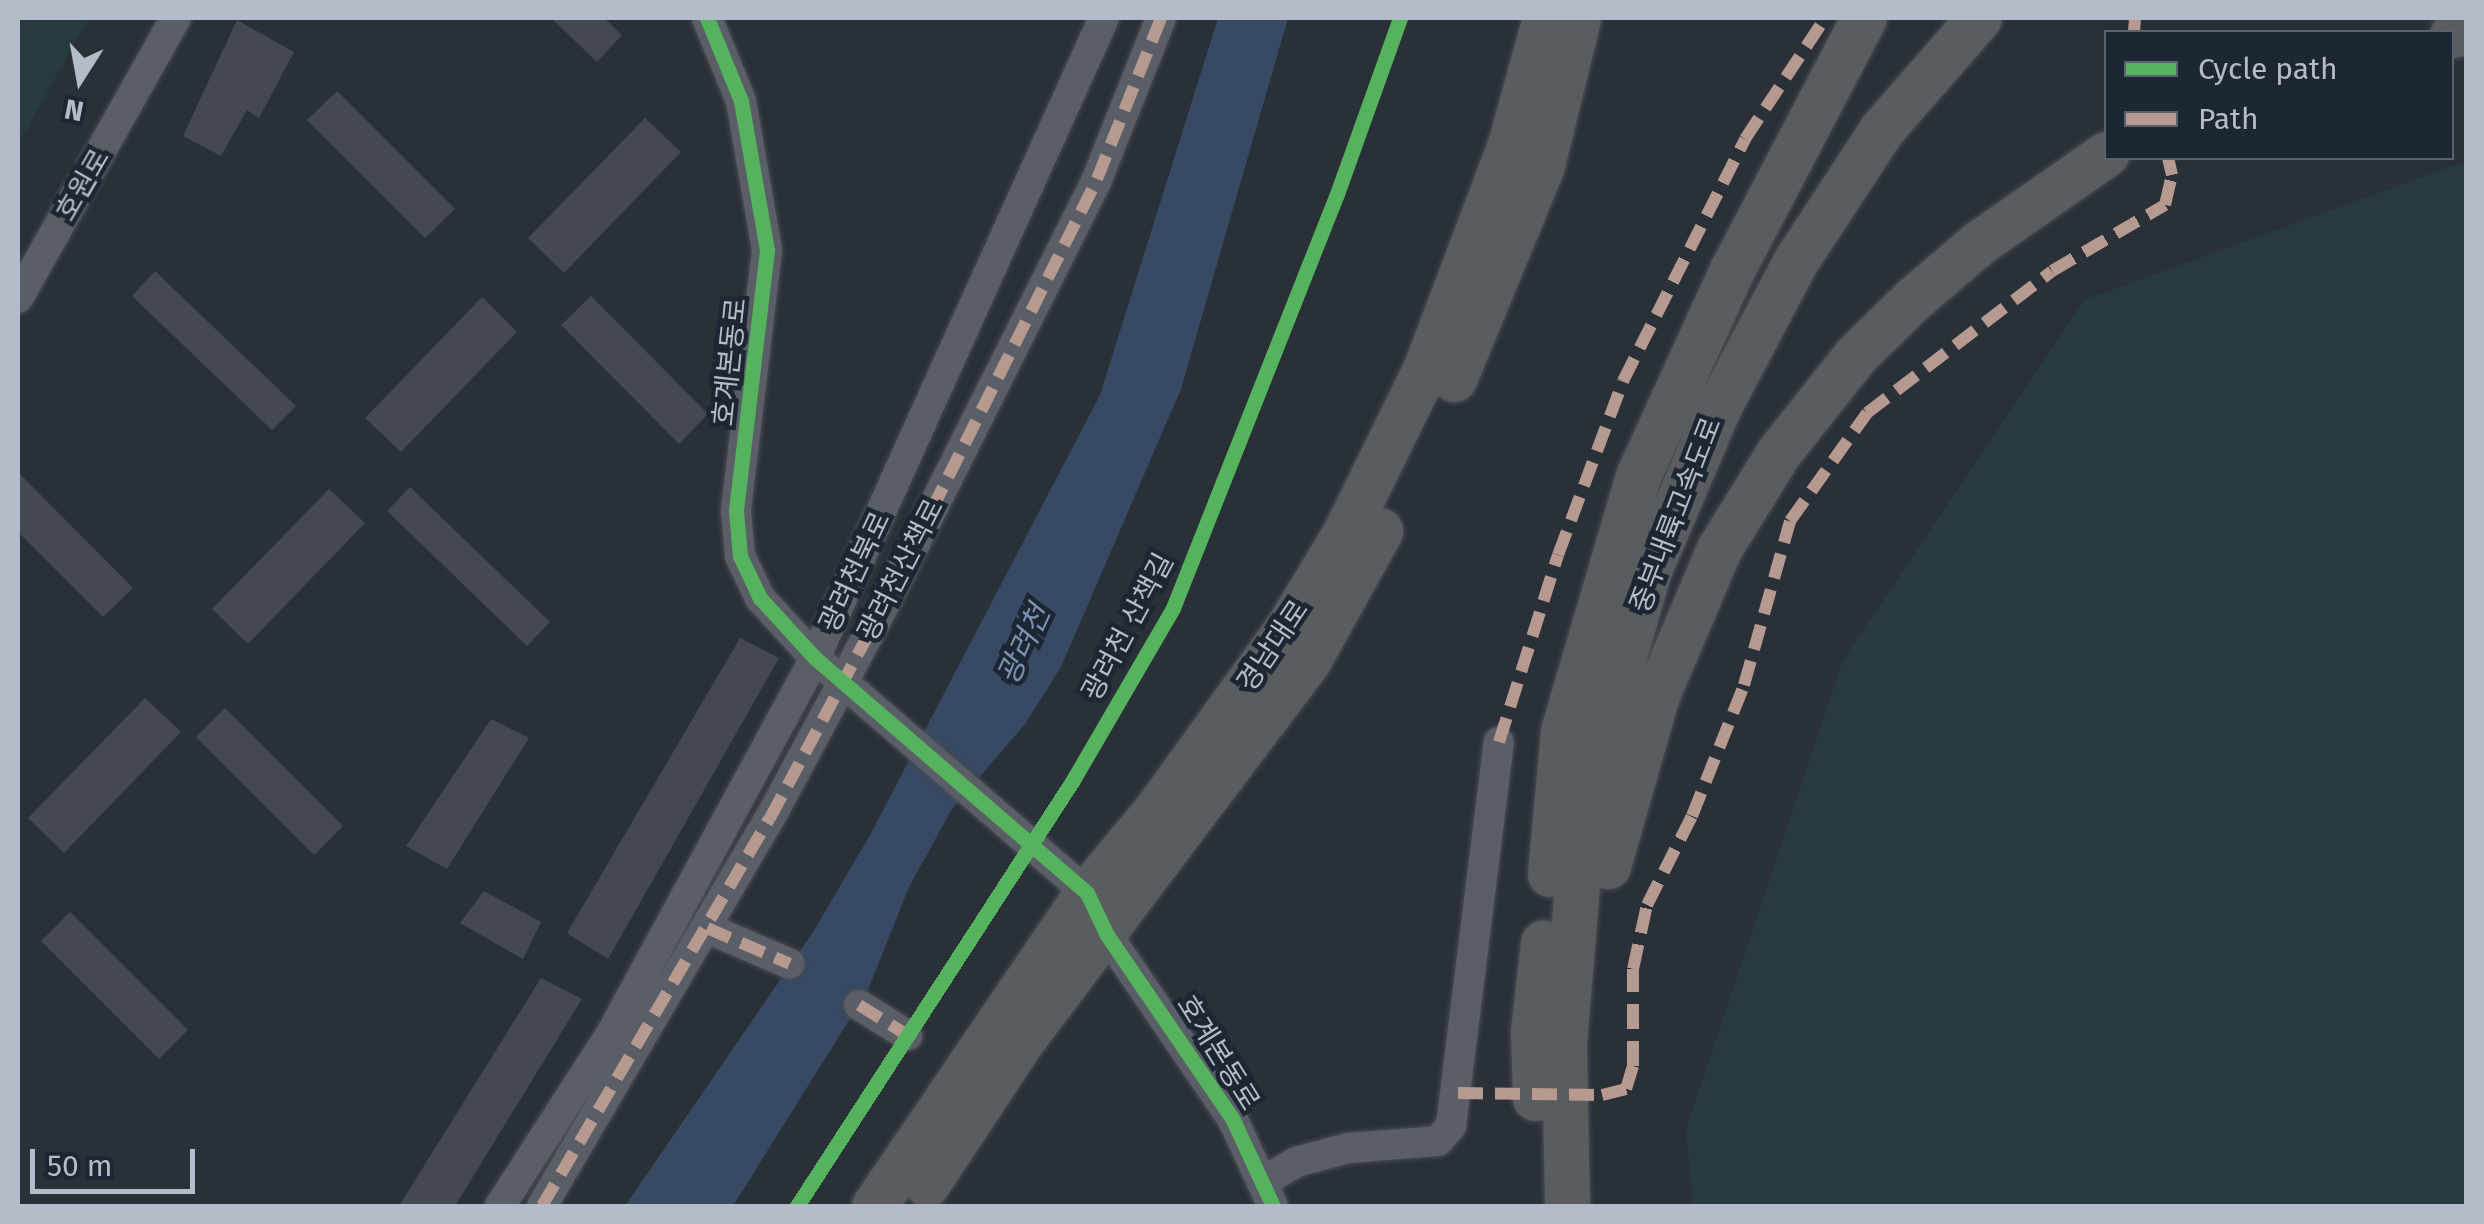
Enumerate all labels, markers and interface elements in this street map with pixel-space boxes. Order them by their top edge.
north arrow [30,30,130,130]
legend [2104,30,2454,160]
text: Cycle path [2198,51,2337,87]
text: N [62,92,86,128]
text: Path [2198,101,2259,137]
street label: 호원로 [49,143,117,227]
street label: 호계본동로 [707,296,753,428]
street label: 중부내륙고속도로 [1623,413,1729,617]
street label: 광려천산책로 [851,494,951,646]
street label: 광려천북로 [813,507,897,637]
street label: 광려천 산책길 [1075,548,1181,706]
street label: 경남대로 [1230,594,1316,698]
water label: 광려천 [990,600,1058,690]
street label: 호계본동로 [1170,989,1266,1117]
scale bar [35,1129,200,1191]
text: 50 m [47,1148,112,1184]

